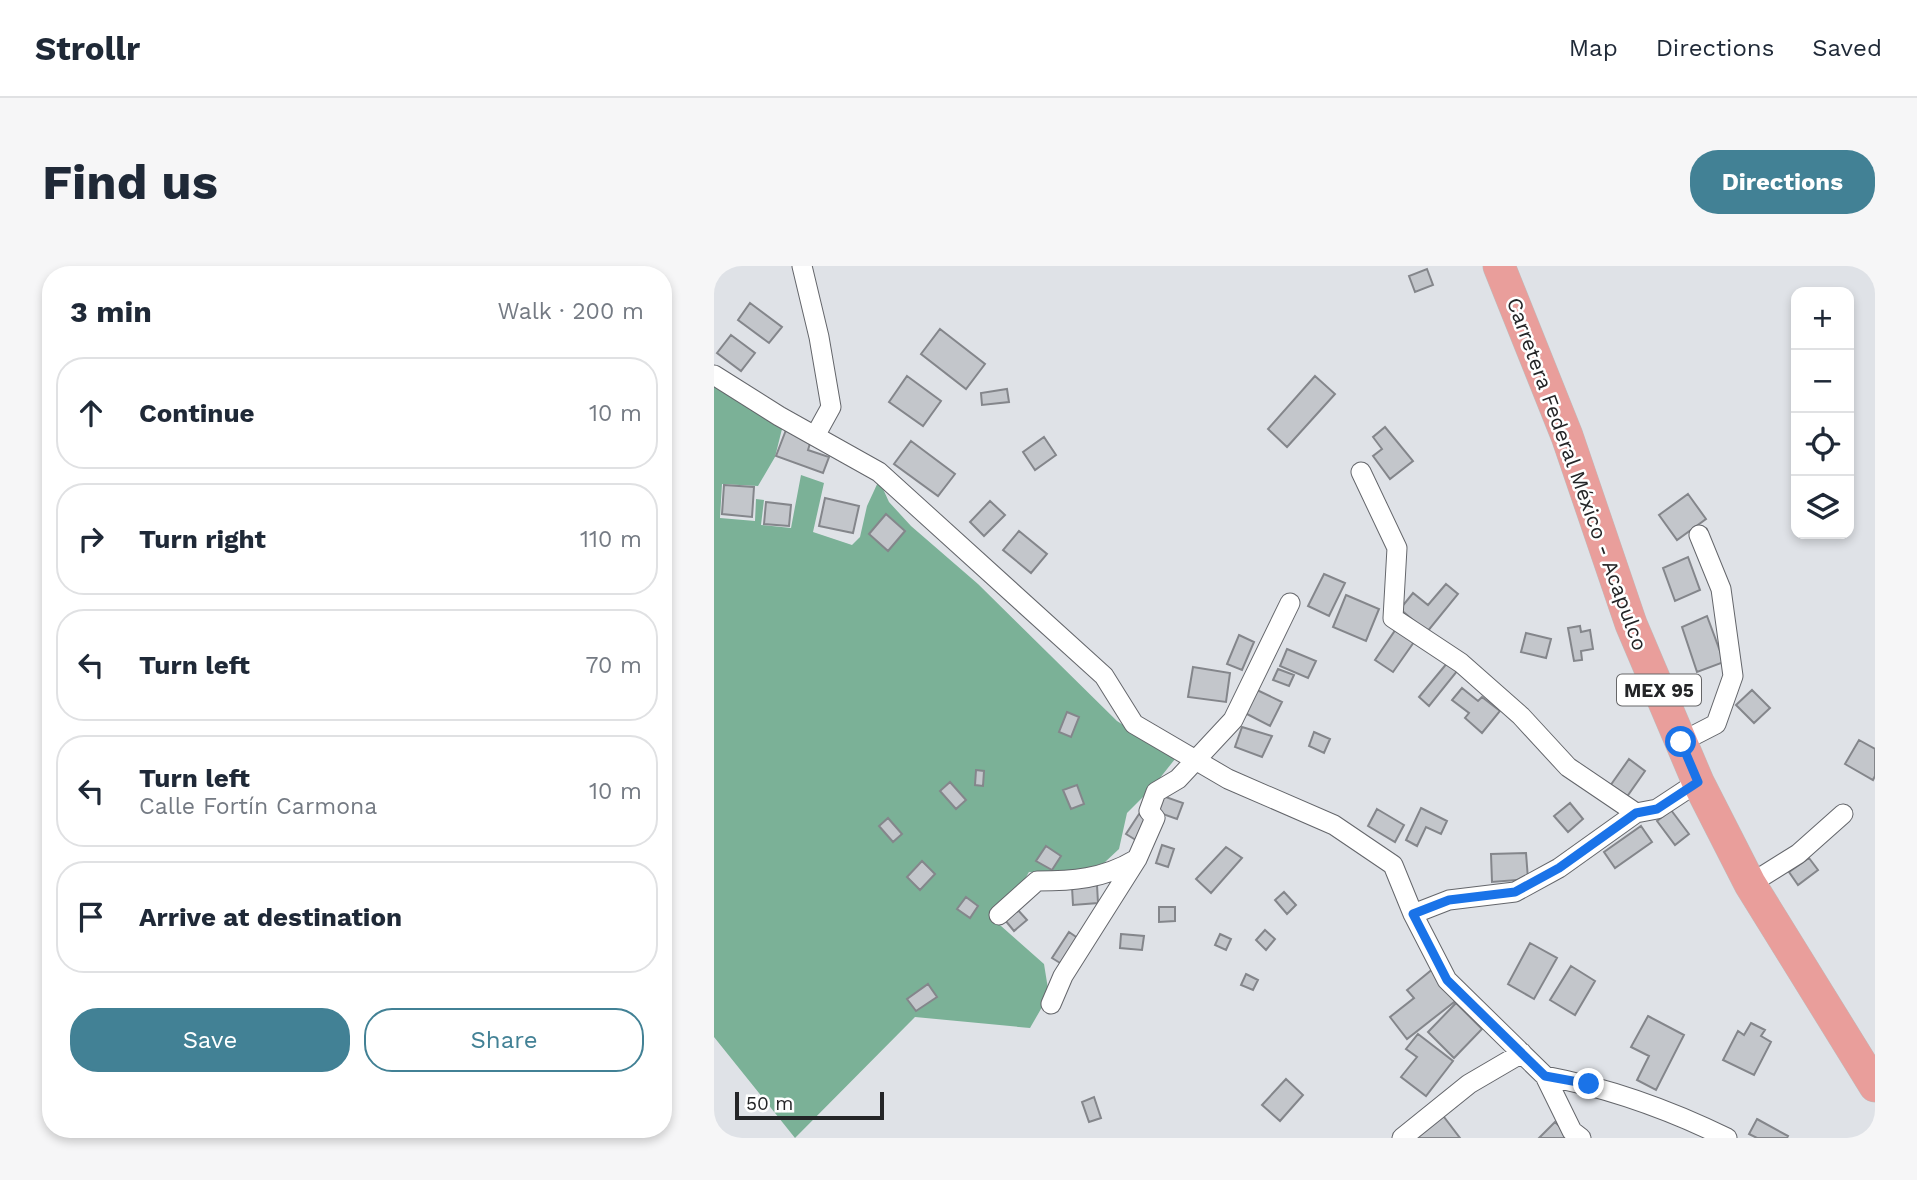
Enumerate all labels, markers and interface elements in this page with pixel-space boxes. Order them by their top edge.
text: Strollr [35,29,140,68]
text: Map [1569,34,1618,62]
text: Directions [1656,34,1774,62]
text: Saved [1812,34,1882,62]
button: Directions [1690,150,1875,214]
text: Find us [42,153,218,211]
map controls [1791,287,1854,539]
button: + [1791,287,1854,350]
text: 3 min [70,294,152,329]
street label: Carretera Federal México - Acapulco [1502,294,1653,654]
text: Walk · 200 m [498,298,644,325]
button: − [1791,350,1854,413]
icon: ahead [72,394,110,432]
text: Continue [139,398,255,428]
text: 10 m [589,400,642,427]
button: locate [1791,413,1854,476]
button: layers [1791,476,1854,539]
icon: right [72,520,110,558]
text: Turn right [139,524,266,554]
text: 110 m [580,526,642,553]
icon: left [72,646,110,684]
text: Turn left [139,650,250,680]
text: 70 m [585,652,642,679]
road number: MEX 95 [1617,674,1701,706]
route start [1665,726,1696,757]
text: Turn left [139,763,250,793]
icon: left [72,772,110,810]
text: 10 m [589,778,642,805]
text: Calle Fortín Carmona [139,793,377,820]
icon: arrive [72,898,110,936]
text: Arrive at destination [139,902,402,932]
button: Save [70,1008,350,1072]
button: Share [364,1008,644,1072]
route end [1573,1068,1604,1099]
scale bar [735,1089,884,1121]
text: 50 m [746,1092,793,1115]

